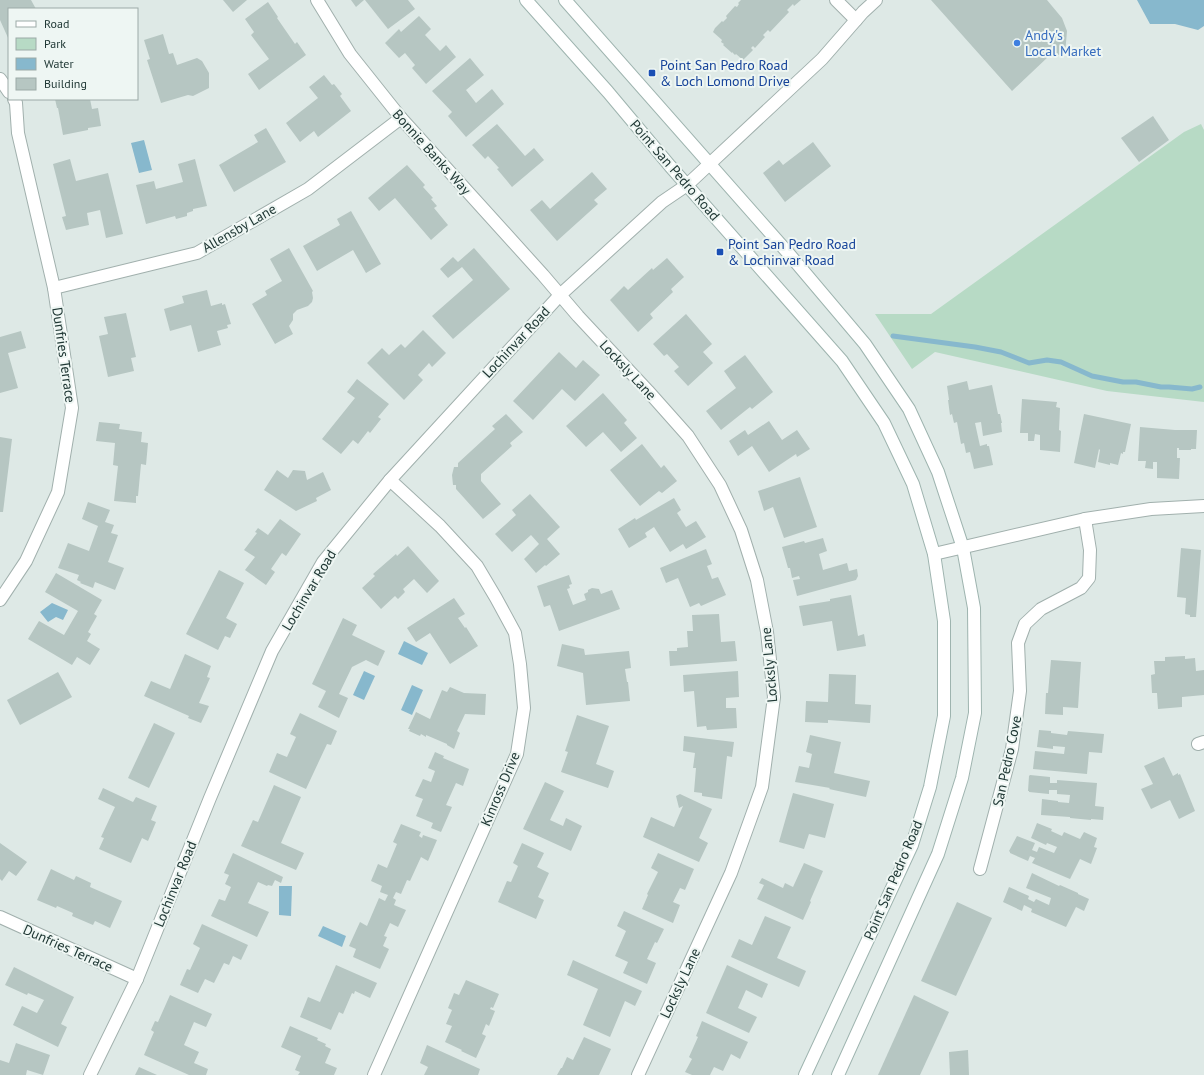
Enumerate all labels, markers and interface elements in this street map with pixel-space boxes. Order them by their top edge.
legend [8,8,138,100]
text: Road [44,16,69,31]
place label: Andy's Local Market [1025,26,1101,60]
text: Park [44,36,66,51]
marker: Andy's Local Market [1012,38,1022,48]
text: Water [44,56,74,71]
place label: Point San Pedro Road & Loch Lomond Drive [660,56,790,90]
marker: Point San Pedro Road & Loch Lomond Drive [647,68,657,78]
text: Building [44,76,87,91]
street label: Bonnie Banks Way [389,105,475,199]
street label: Point San Pedro Road [626,116,724,224]
street label: Allensby Lane [199,199,279,257]
place label: Point San Pedro Road & Lochinvar Road [728,235,856,269]
marker: Point San Pedro Road & Lochinvar Road [715,247,725,257]
street label: Lochinvar Road [478,303,554,381]
street label: Dunfries Terrace [48,306,80,404]
street label: Locksly Lane [596,336,660,404]
street label: Lochinvar Road [278,546,340,634]
street label: Locksly Lane [757,627,781,703]
street label: San Pedro Cove [989,714,1025,808]
street label: Kinross Drive [476,749,524,829]
street label: Point San Pedro Road [860,818,926,942]
street label: Lochinvar Road [150,838,200,930]
street label: Dunfries Terrace [20,920,116,976]
street label: Locksly Lane [656,945,704,1021]

